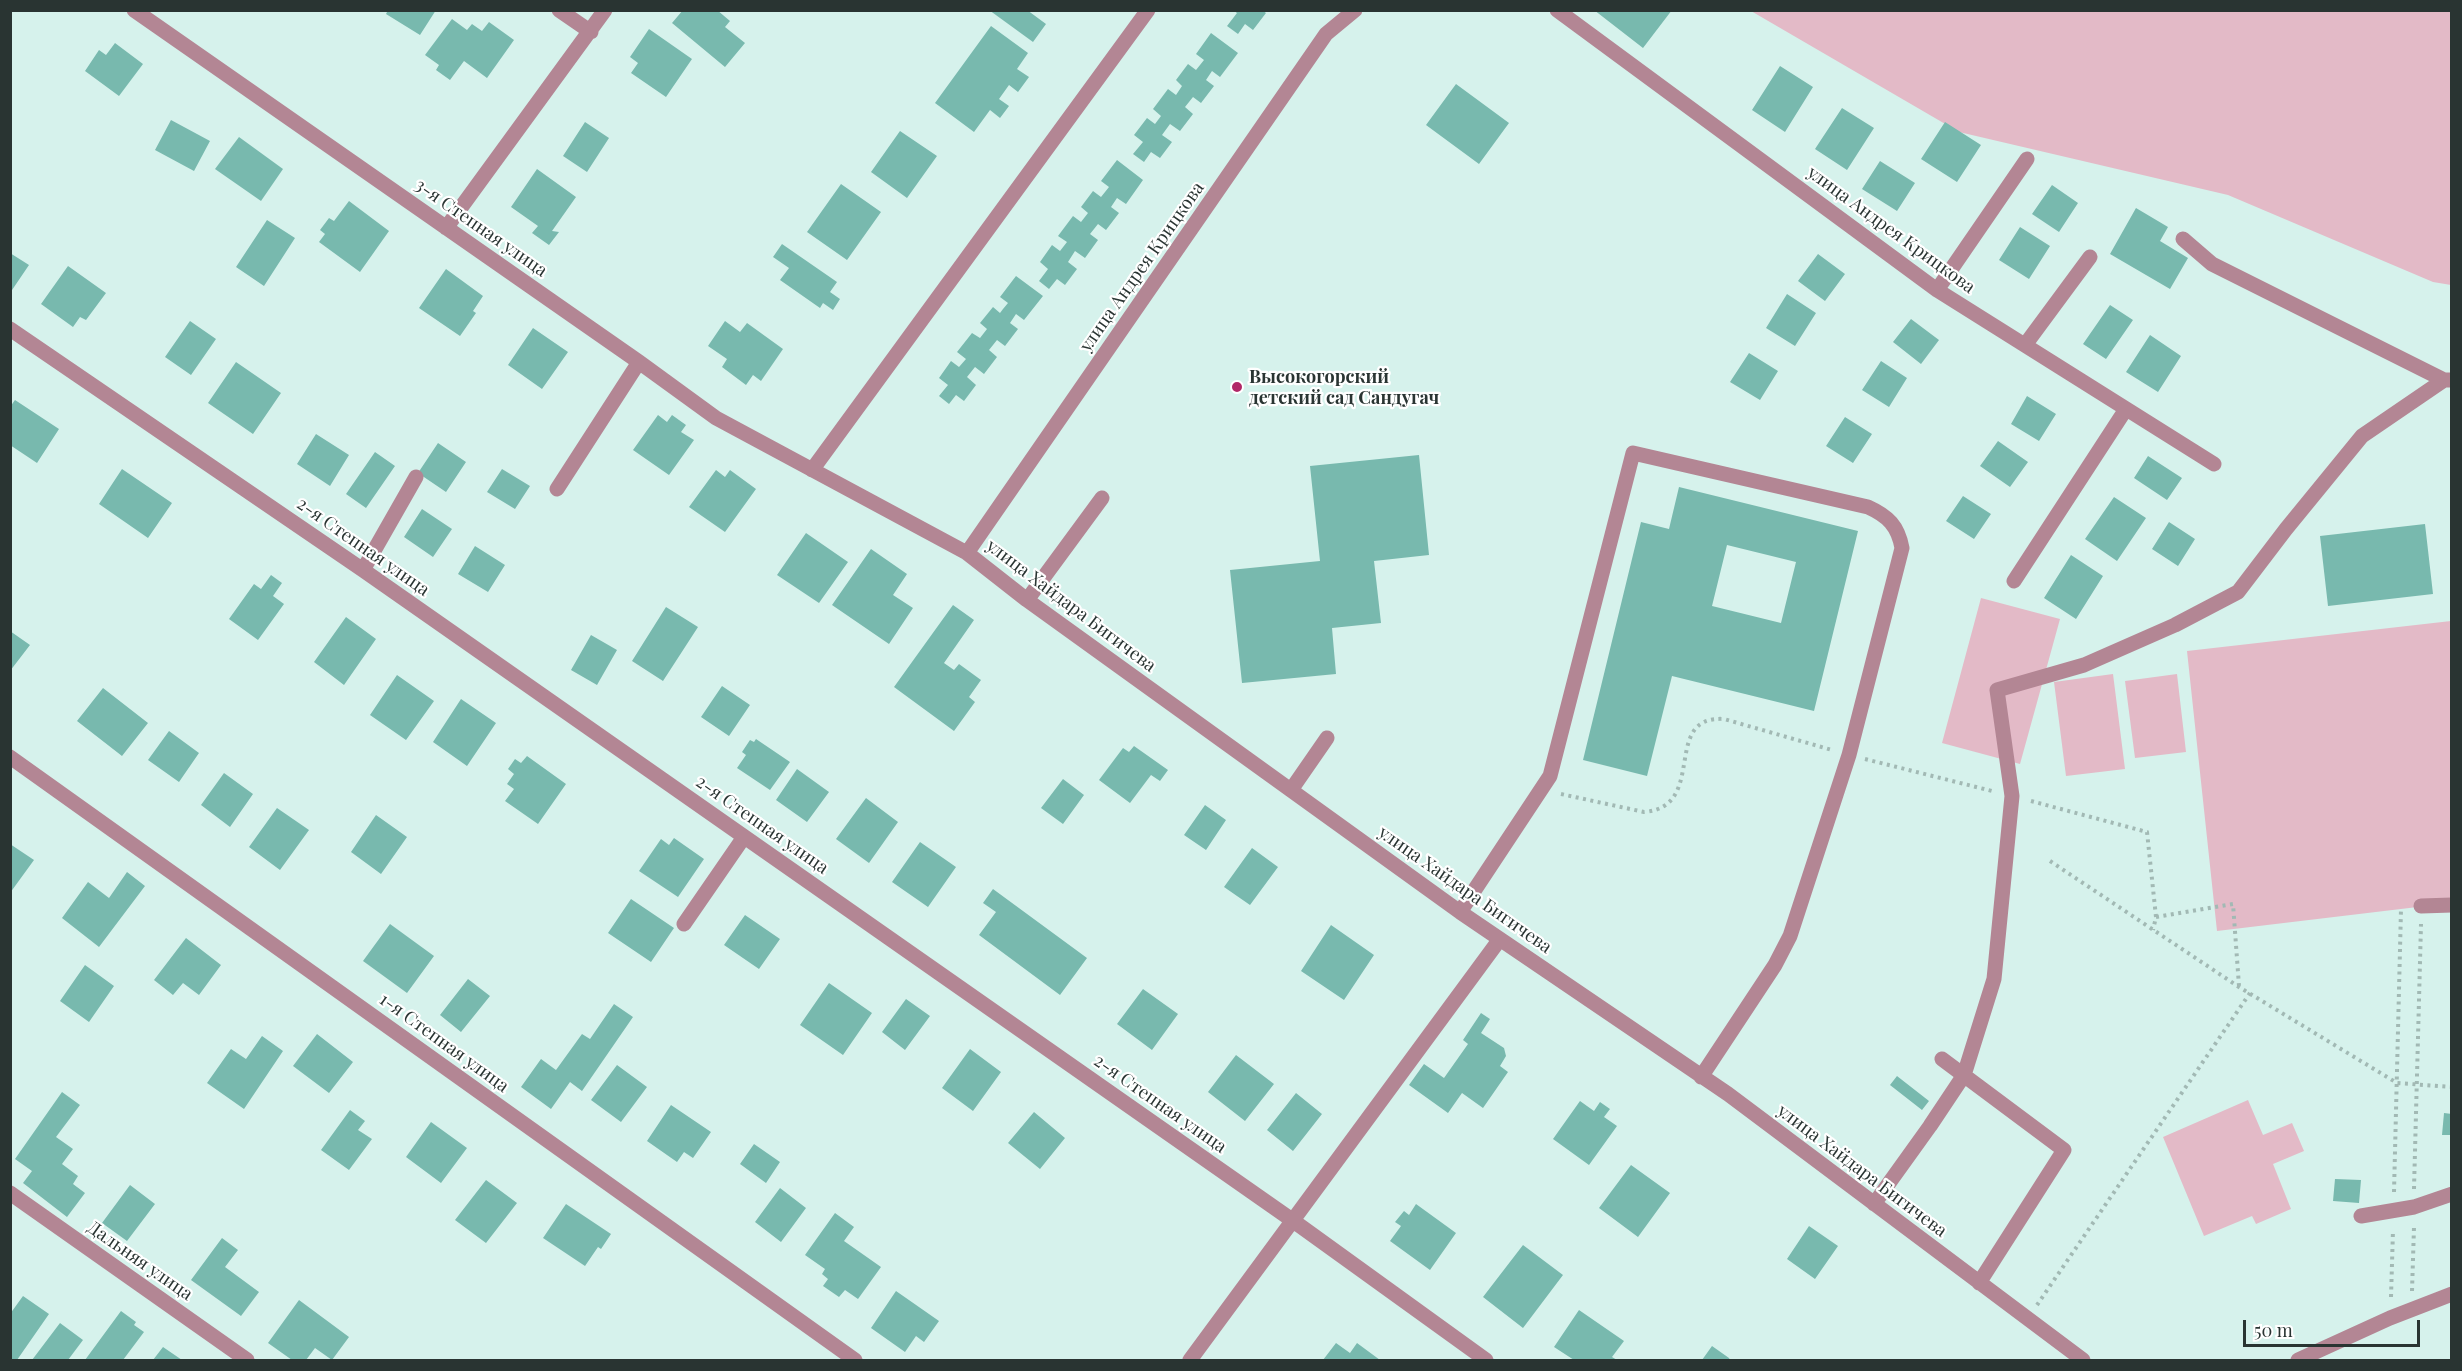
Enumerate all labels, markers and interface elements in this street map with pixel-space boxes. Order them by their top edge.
street label: улица Андрея Крицкова [1803,162,1979,298]
street label: 3-я Степная улица [411,174,551,282]
street label: улица Андрея Крицкова [1075,178,1209,356]
place label: Высокогорский детский сад Сандугач [1249,366,1439,409]
marker: Высокогорский детский сад Сандугач [1230,380,1244,394]
street label: 2-я Степная улица [293,493,433,601]
street label: улица Хайдара Бигичева [982,535,1160,677]
street label: 2-я Степная улица [692,771,832,879]
street label: улица Хайдара Бигичева [1374,822,1556,958]
street label: 1-я Степная улица [375,989,513,1097]
street label: 2-я Степная улица [1090,1050,1230,1158]
street label: улица Хайдара Бигичева [1773,1100,1951,1242]
street label: Дальняя улица [83,1217,197,1305]
scale bar [2246,1308,2423,1346]
text: 50 m [2254,1318,2293,1342]

